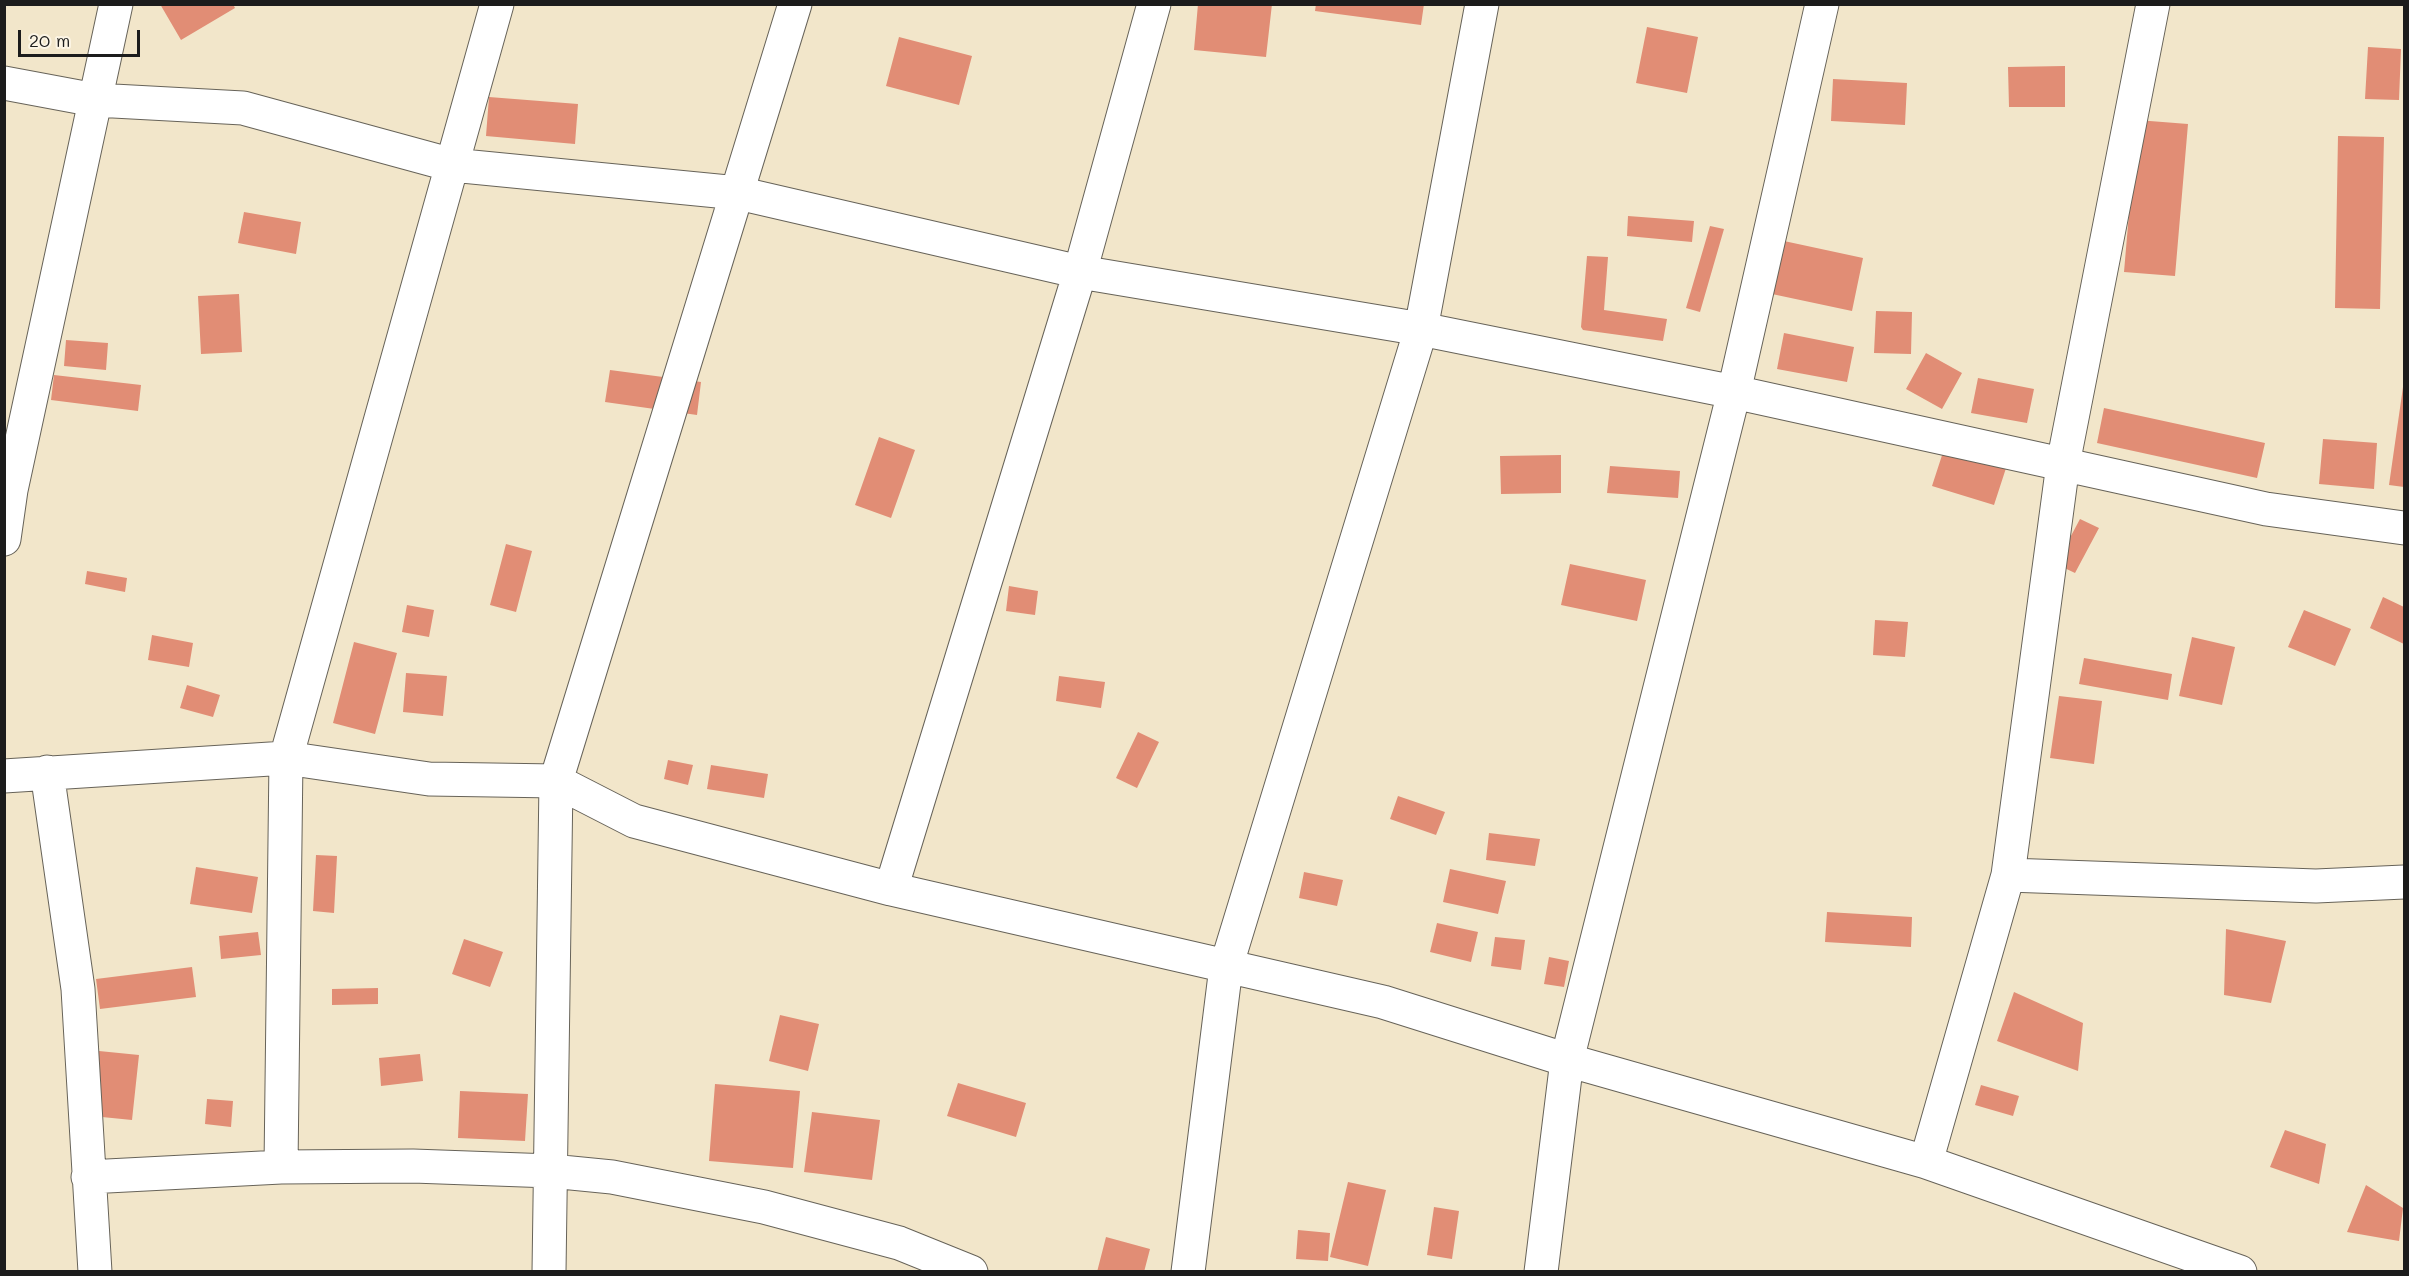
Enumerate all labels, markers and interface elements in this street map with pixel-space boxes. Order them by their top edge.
scale bar [21,18,142,56]
text: 20 m [29,28,70,52]

